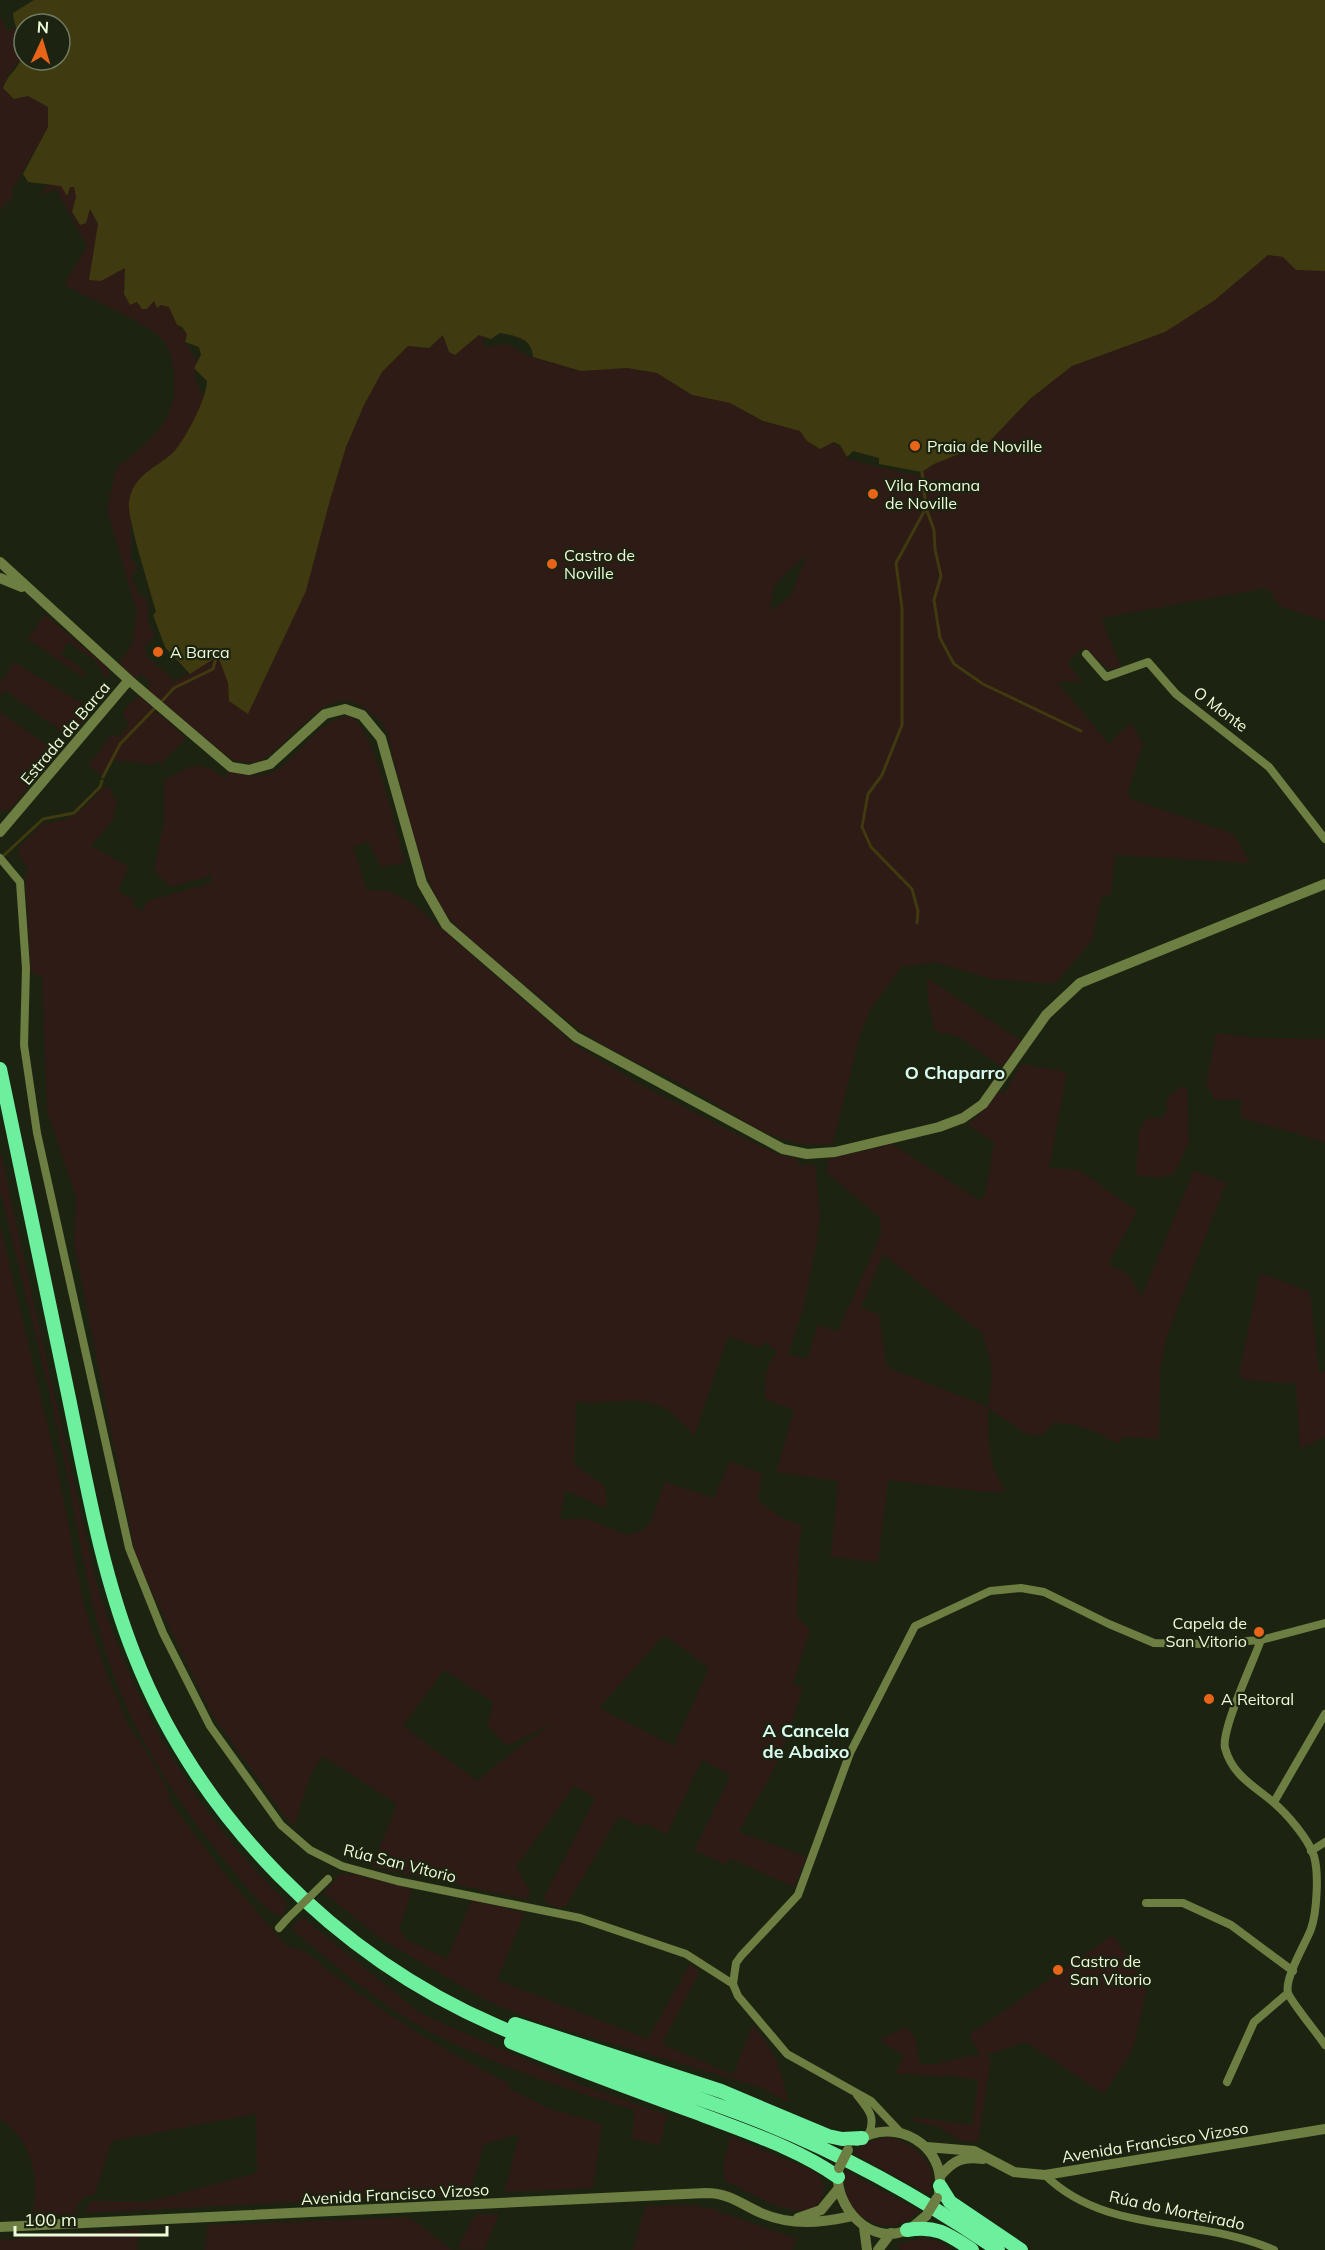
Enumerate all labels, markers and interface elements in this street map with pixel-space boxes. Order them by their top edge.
north arrow [12,12,72,72]
text: N [36,17,50,37]
place label: Praia de Noville [927,436,1042,456]
marker: Praia de Noville [908,439,922,453]
place label: Vila Romana de Noville [885,475,980,513]
marker: Vila Romana de Noville [866,487,880,501]
place label: Castro de Noville [564,545,635,583]
marker: Castro de Noville [545,557,559,571]
place label: A Barca [170,642,230,662]
marker: A Barca [151,645,165,659]
street label: Estrada da Barca [16,677,114,789]
street label: O Monte [1190,682,1252,736]
district label: O Chaparro [905,1061,1005,1084]
place label: Capela de San Vitorio [1165,1613,1247,1651]
marker: Capela de San Vitorio [1252,1625,1266,1639]
place label: A Reitoral [1221,1689,1294,1709]
marker: A Reitoral [1202,1692,1216,1706]
district label: A Cancela de Abaixo [762,1719,850,1763]
street label: Rúa San Vitorio [342,1839,458,1887]
place label: Castro de San Vitorio [1070,1951,1152,1989]
marker: Castro de San Vitorio [1051,1963,1065,1977]
street label: Avenida Francisco Vizoso [1060,2117,1250,2167]
street label: Avenida Francisco Vizoso [300,2179,490,2209]
street label: Rúa do Morteirado [1107,2186,1247,2234]
scale bar [15,2199,166,2237]
text: 100 m [24,2208,77,2231]

